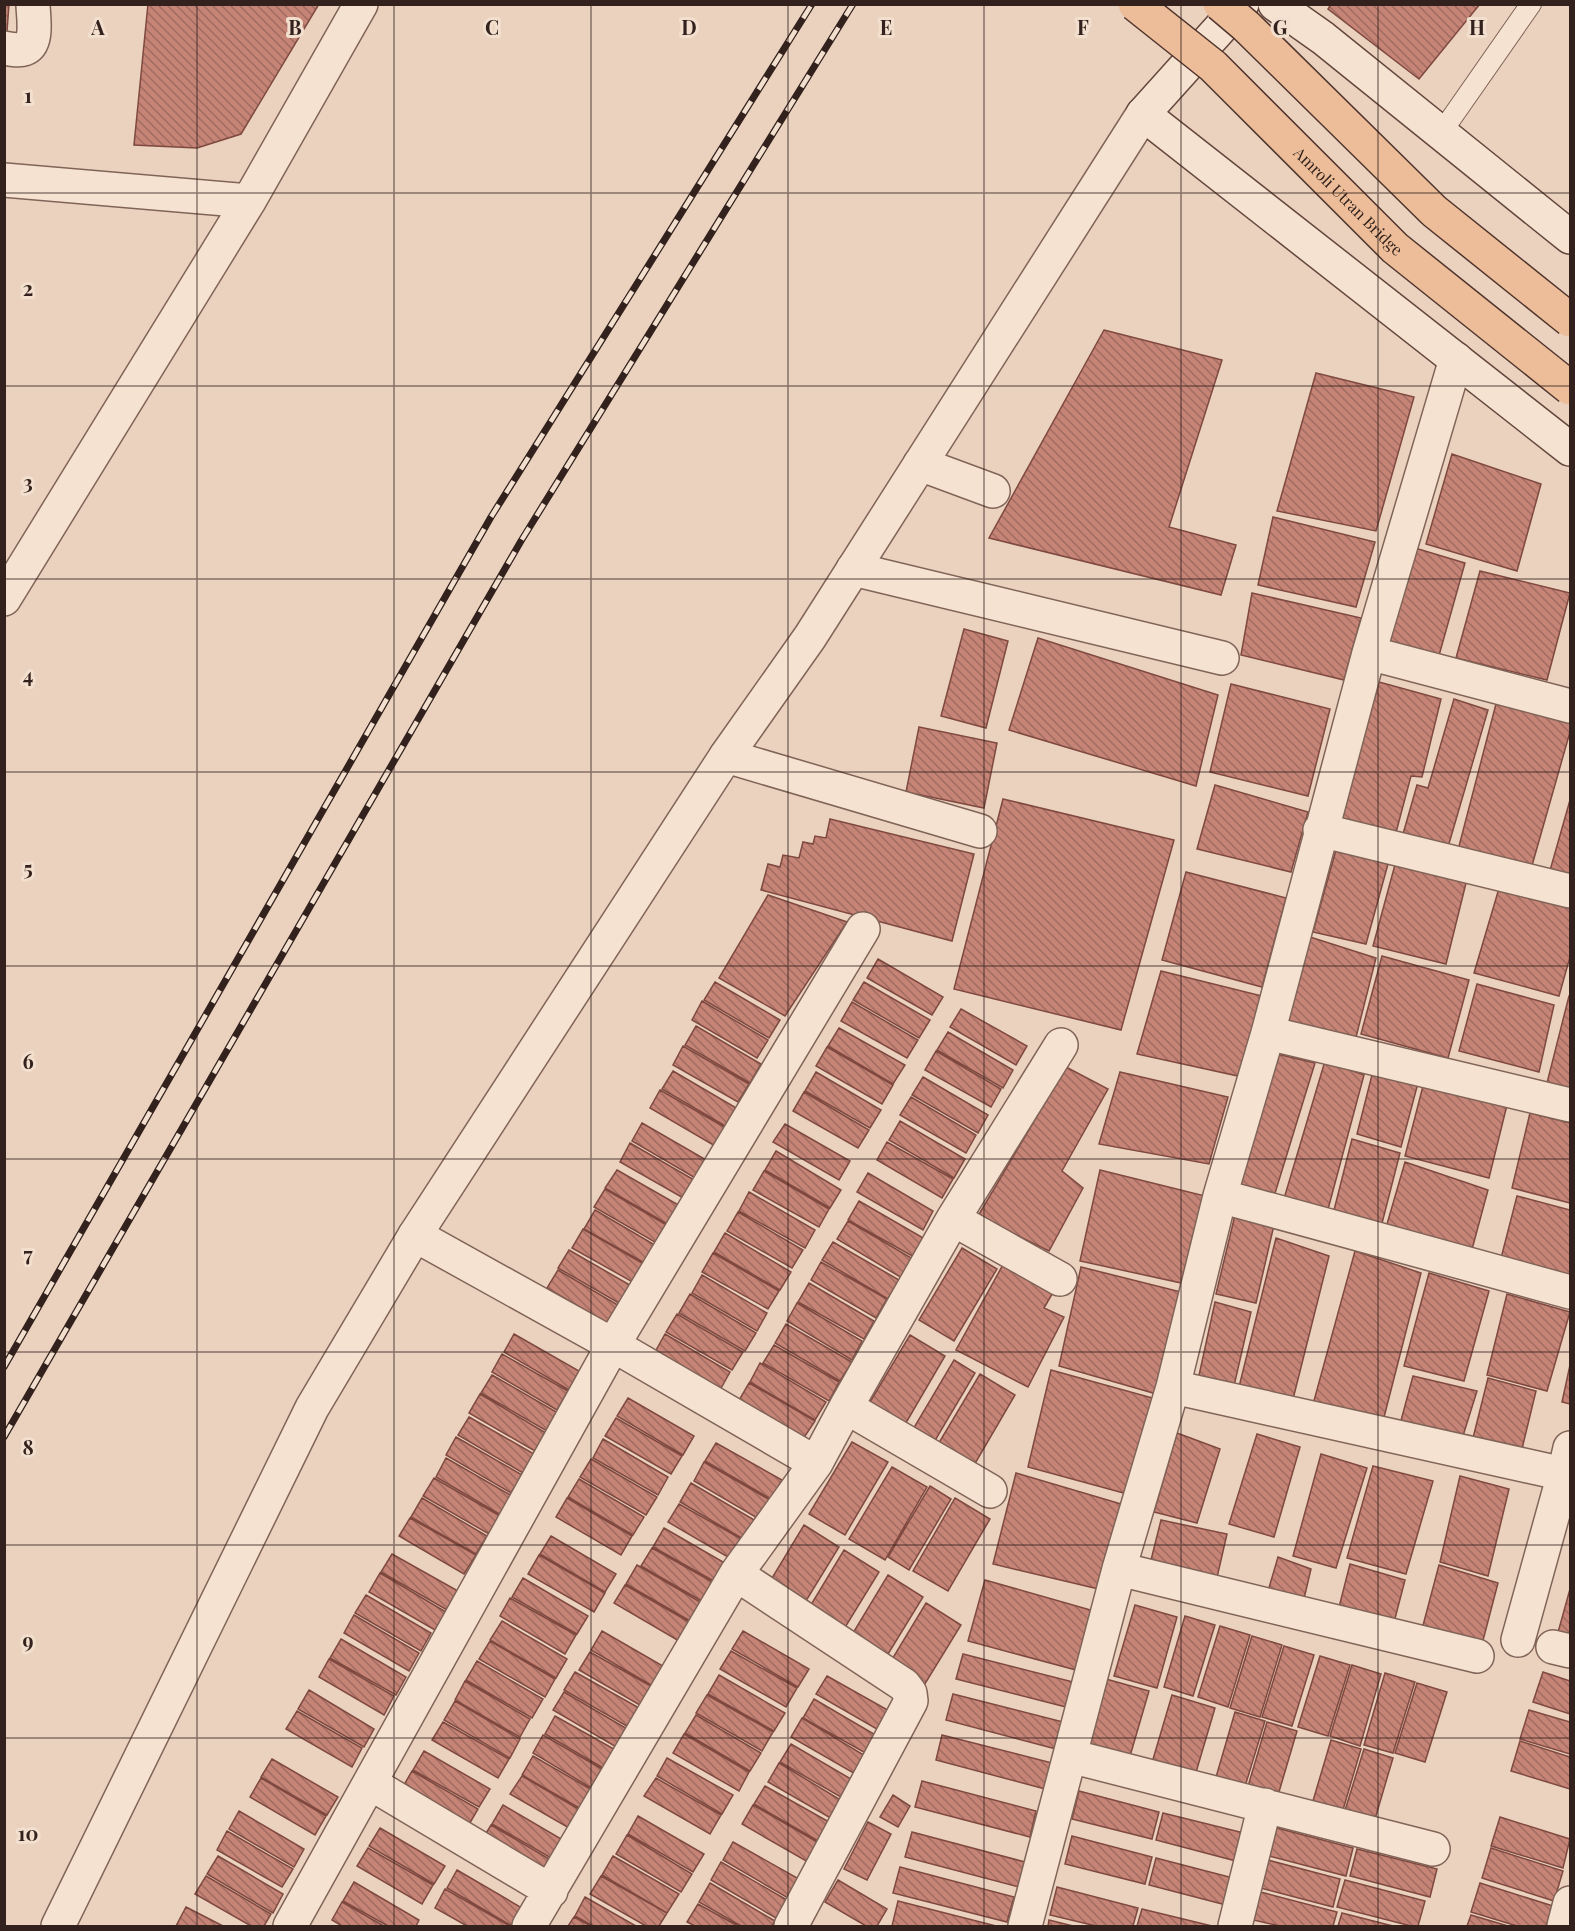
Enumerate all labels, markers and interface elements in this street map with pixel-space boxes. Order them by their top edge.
text: A [90,13,105,40]
text: B [288,13,302,40]
text: C [485,13,499,40]
text: D [681,13,697,40]
text: E [880,13,892,40]
text: F [1077,13,1089,40]
text: G [1273,13,1288,40]
text: H [1469,13,1485,40]
text: 1 [24,81,32,108]
street label: Amroli Utran Bridge [1289,141,1407,260]
text: 2 [23,274,33,301]
text: 3 [23,468,33,495]
text: 4 [23,661,33,688]
text: 5 [23,854,33,881]
text: 6 [22,1047,34,1074]
text: 7 [23,1240,33,1267]
text: 8 [22,1433,34,1460]
text: 9 [22,1626,34,1653]
text: 10 [18,1819,38,1846]

